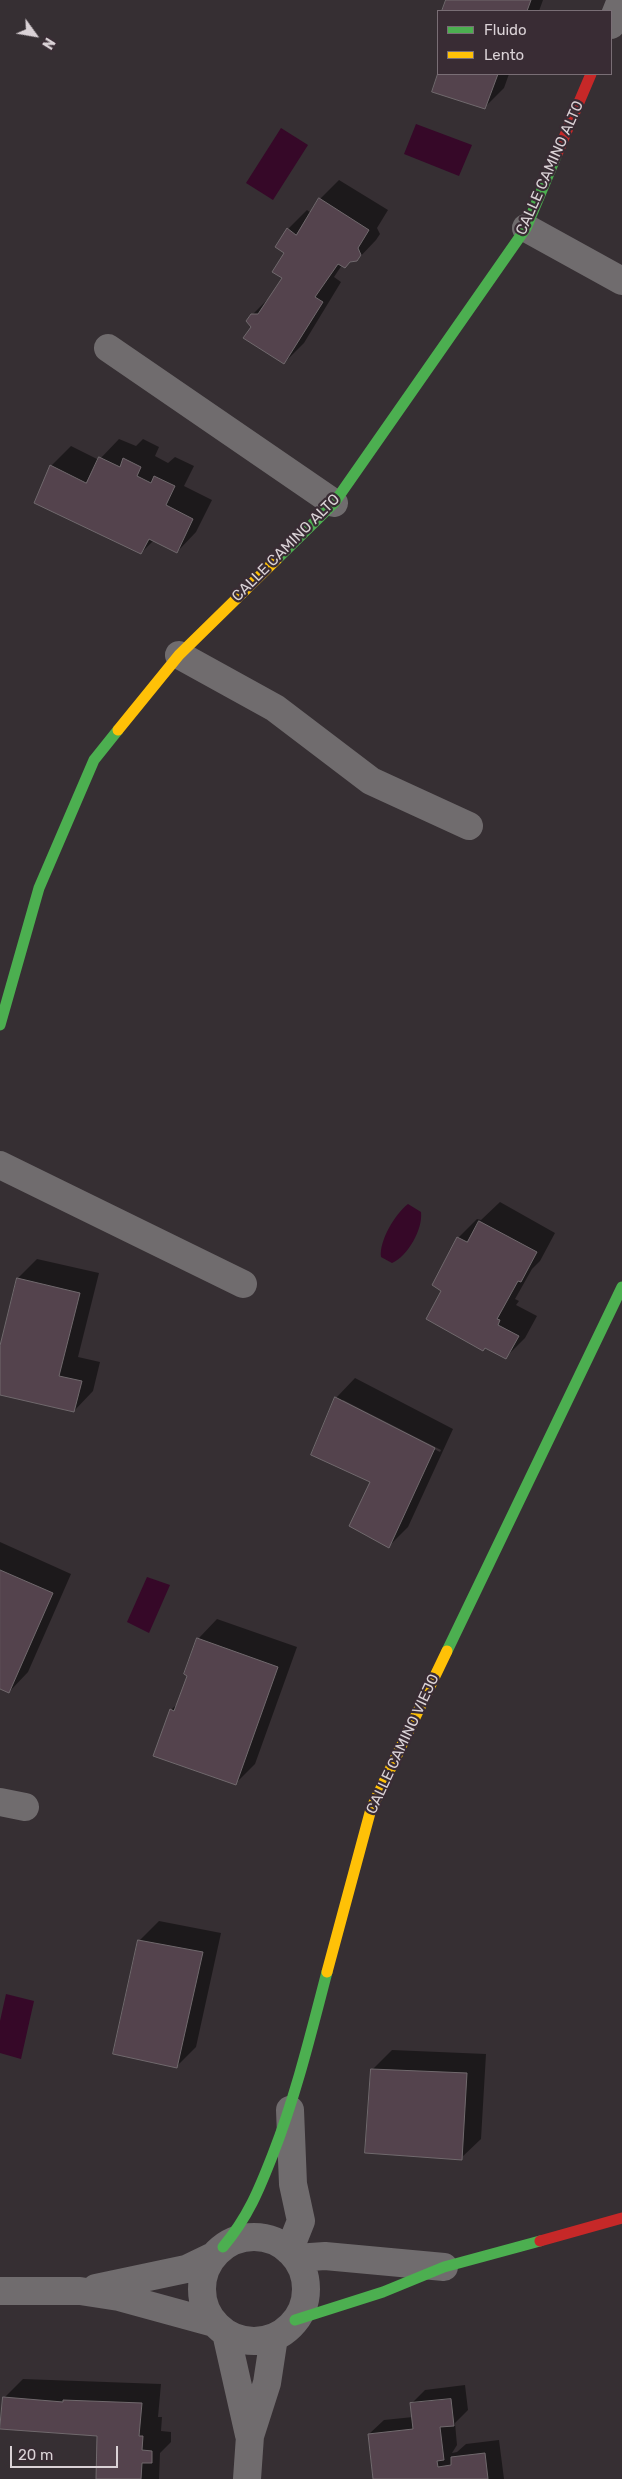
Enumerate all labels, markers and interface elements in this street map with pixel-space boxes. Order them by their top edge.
north arrow [10,10,60,60]
legend [437,10,612,75]
text: Fluido [484,21,527,39]
text: N [38,34,58,52]
text: Lento [484,46,524,64]
street label: CALLE CAMINO ALTO [512,98,588,238]
street label: CALLE CAMINO ALTO [228,490,344,606]
street label: CALLE CAMINO VIEJO [363,1671,443,1817]
scale bar [12,2436,120,2468]
text: 20 m [18,2446,53,2464]

